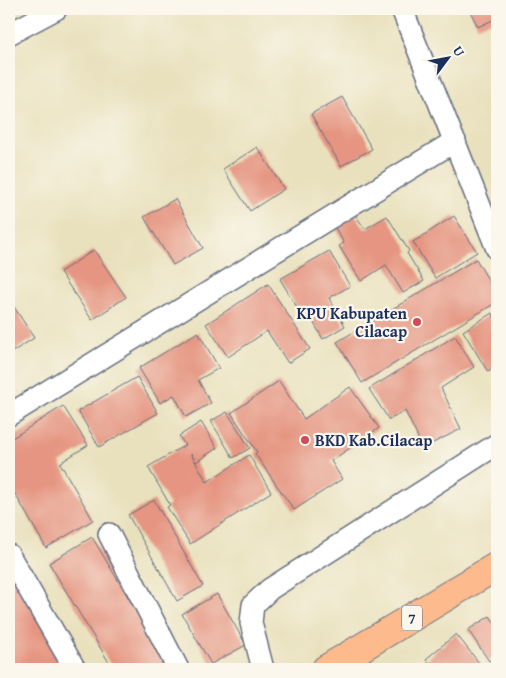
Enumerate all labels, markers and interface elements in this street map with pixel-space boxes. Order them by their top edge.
north arrow [424,32,474,82]
text: U [448,42,470,61]
place label: KPU Kabupaten Cilacap [296,301,408,343]
marker: KPU Kabupaten Cilacap [411,316,423,328]
place label: BKD Kab.Cilacap [315,428,432,452]
marker: BKD Kab.Cilacap [299,434,311,446]
road number: 7 [402,606,422,630]

